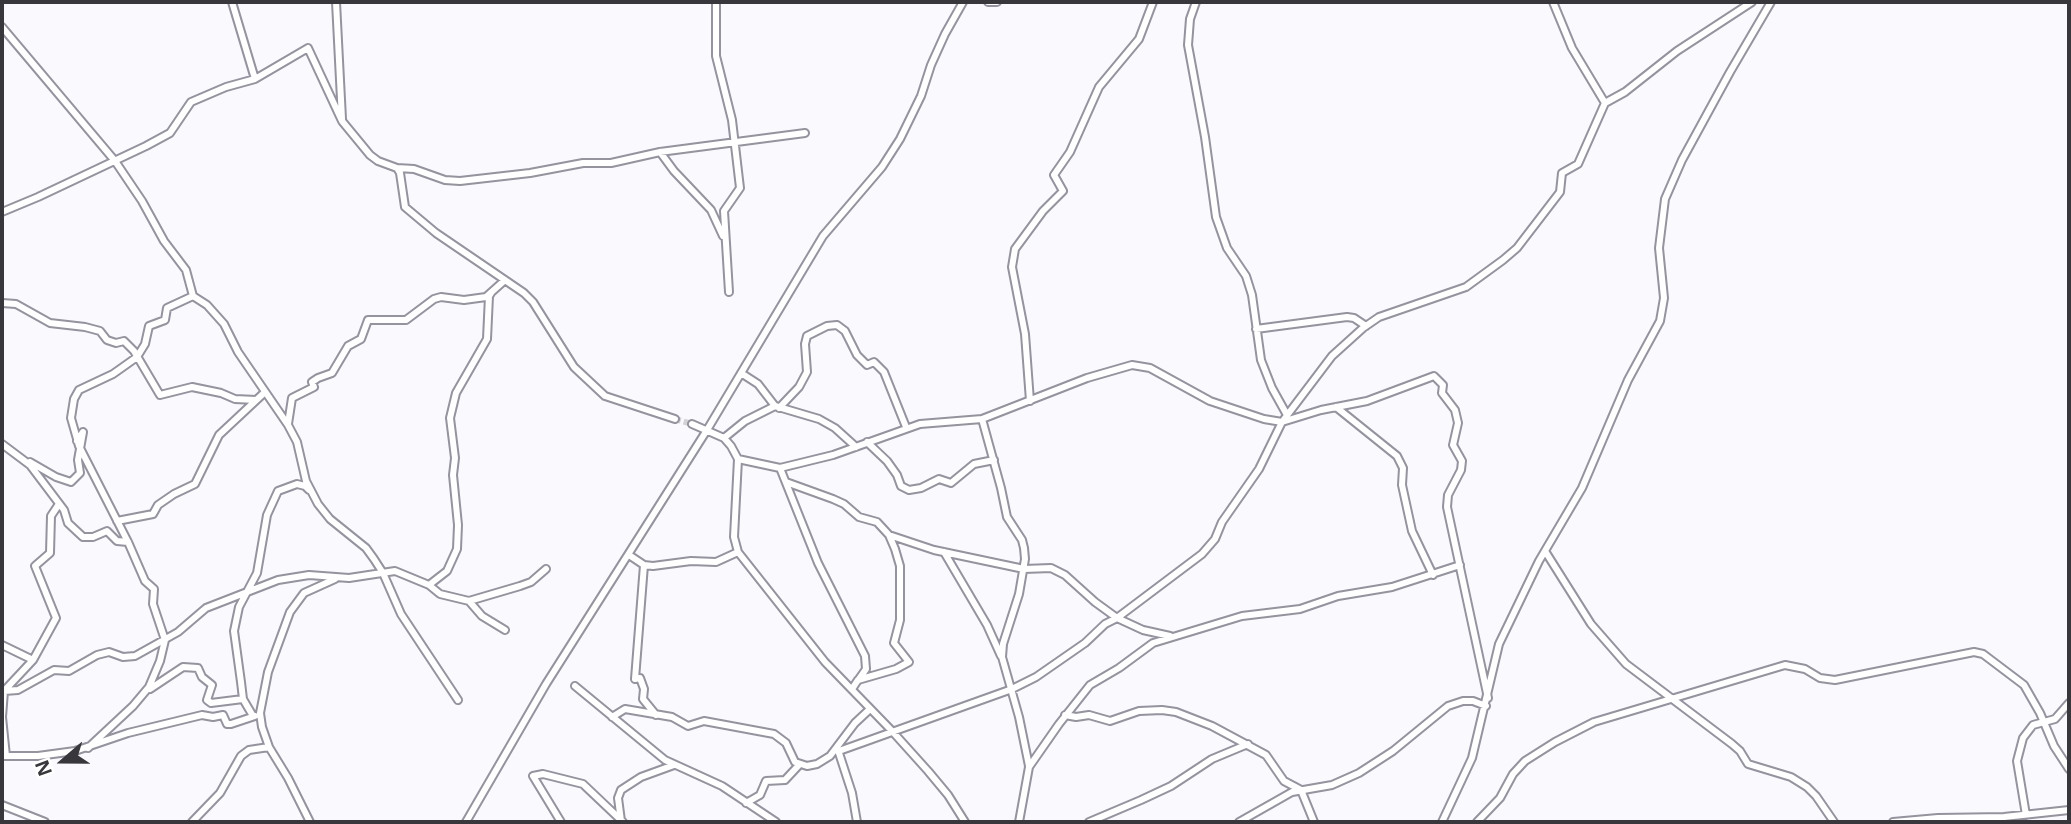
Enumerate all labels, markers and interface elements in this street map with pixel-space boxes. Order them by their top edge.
north arrow [28,726,98,796]
text: N [28,756,58,780]

